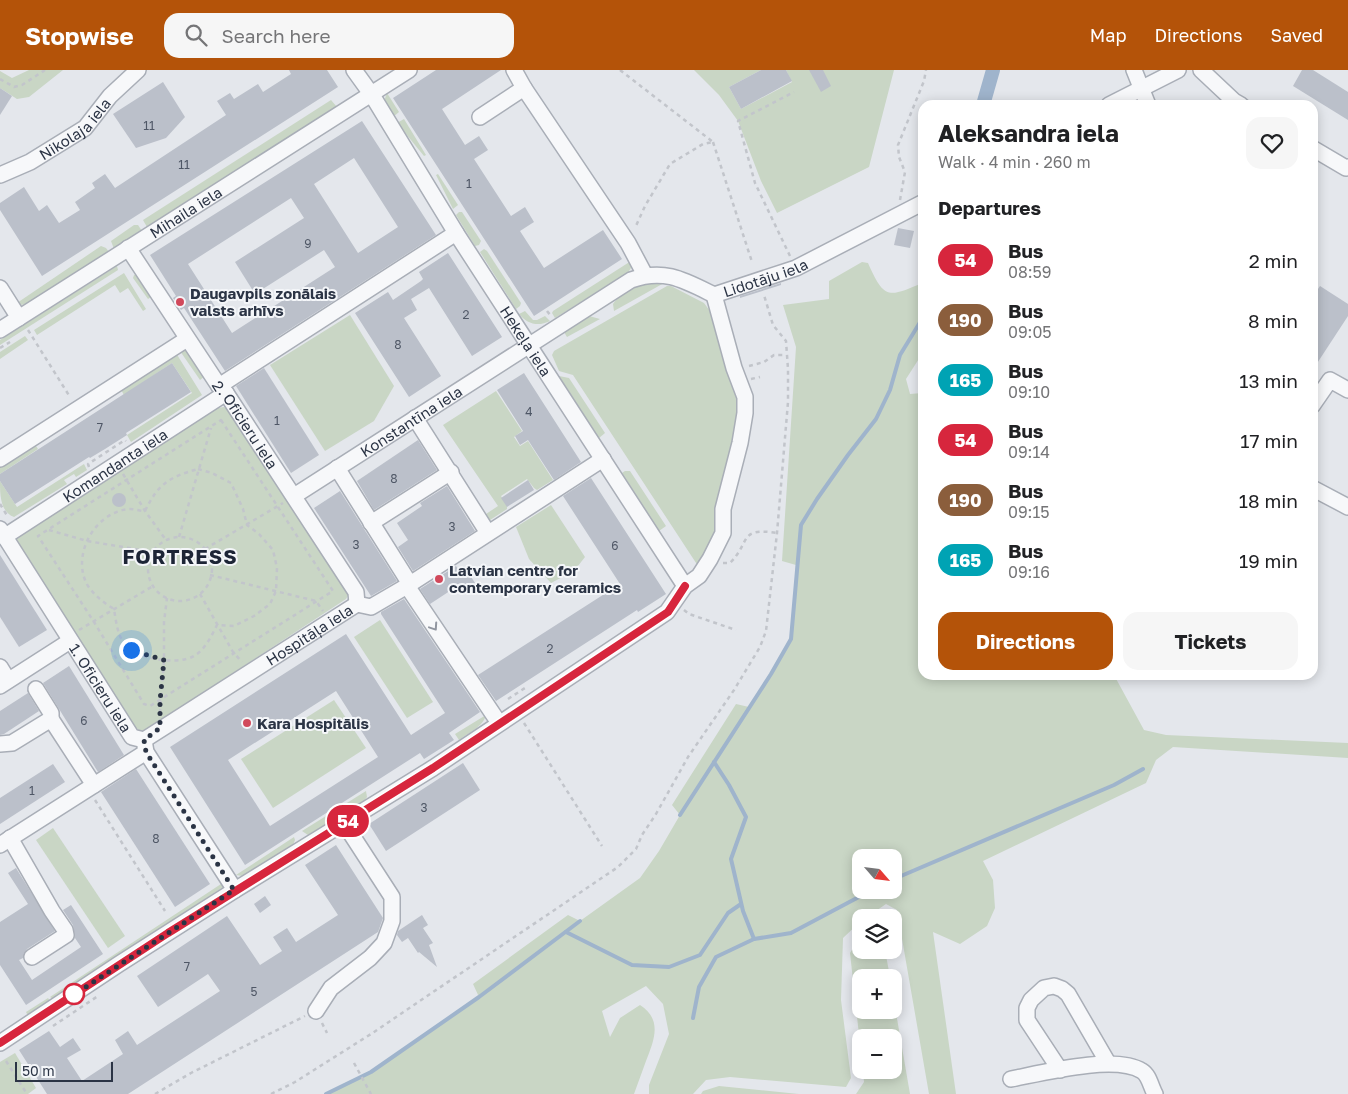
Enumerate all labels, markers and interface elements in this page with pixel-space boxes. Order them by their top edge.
search box [164,13,514,58]
text: Stopwise [25,21,134,50]
icon: search [182,21,210,49]
text: Search here [222,24,330,47]
text: Map [1090,24,1126,46]
text: Directions [1154,24,1242,46]
text: Saved [1270,24,1323,46]
street label: Nikolaja iela [36,94,114,163]
button: heart [1246,117,1298,169]
house number: 11 [143,118,155,133]
text: Aleksandra iela [938,118,1119,147]
text: Walk · 4 min · 260 m [938,152,1091,172]
house number: 11 [178,157,190,172]
house number: 1 [466,176,472,191]
street label: Mihaila iela [146,182,225,242]
text: Departures [938,196,1041,219]
house number: 9 [304,236,312,251]
text: Bus [1008,239,1043,262]
text: 54 [954,249,977,271]
text: 2 min [1249,249,1298,272]
street label: Lidotāju iela [721,254,811,300]
text: 08:59 [1008,262,1051,282]
place label: Daugavpils zonālais valsts arhīvs [190,284,336,319]
marker: Daugavpils zonālais valsts arhīvs [174,296,186,308]
text: Bus [1008,299,1043,322]
street label: Hekeļa iela [497,302,555,379]
house number: 2 [463,307,470,322]
text: 190 [949,309,982,331]
text: 8 min [1248,309,1298,332]
text: 09:05 [1008,322,1052,342]
house number: 8 [394,337,402,352]
text: Bus [1008,359,1043,382]
text: 165 [950,369,981,391]
text: 13 min [1239,369,1298,392]
street label: 2. Oficieru iela [209,377,282,472]
street label: Konstantīna iela [357,382,465,460]
text: 09:10 [1008,382,1050,402]
house number: 4 [525,404,533,419]
house number: 1 [274,413,280,428]
text: Bus [1008,419,1043,442]
house number: 7 [97,420,103,435]
street label: Komandanta iela [59,425,170,506]
text: 54 [954,429,977,451]
text: 17 min [1240,429,1298,452]
text: 09:14 [1008,442,1050,462]
house number: 8 [390,471,398,486]
text: Bus [1008,479,1043,502]
text: 190 [949,489,982,511]
text: 18 min [1239,489,1298,512]
text: 09:15 [1008,502,1049,522]
house number: 3 [448,519,456,534]
house number: 3 [352,537,360,552]
house number: 6 [611,538,619,553]
text: Bus [1008,539,1043,562]
district label: FORTRESS [122,544,238,568]
text: 165 [950,549,981,571]
text: 19 min [1239,549,1298,572]
place label: Latvian centre for contemporary ceramics [449,561,621,596]
text: 09:16 [1008,562,1050,582]
marker: Latvian centre for contemporary ceramics [433,573,445,585]
street label: Hospitāļa iela [263,600,356,669]
button: Directions [938,612,1113,670]
button: Tickets [1123,612,1298,670]
one-way arrow [428,621,437,630]
your location [119,638,144,663]
street label: 1. Oficieru iela [66,640,136,736]
house number: 2 [547,641,554,656]
house number: 6 [80,713,88,728]
place label: Kara Hospitālis [257,714,369,732]
marker: Kara Hospitālis [241,717,253,729]
house number: 1 [29,783,35,798]
house number: 3 [420,800,428,815]
line badge: 54 [326,805,370,837]
text: 54 [337,810,359,832]
house number: 8 [152,831,160,846]
north arrow [852,849,902,899]
map controls [852,849,902,1079]
button: layers [852,909,902,959]
house number: 7 [184,959,190,974]
button: + [852,969,902,1019]
unlabelled marker [63,983,85,1005]
house number: 5 [251,984,258,999]
button: − [852,1029,902,1079]
scale bar [15,1059,112,1082]
text: 50 m [22,1062,55,1079]

